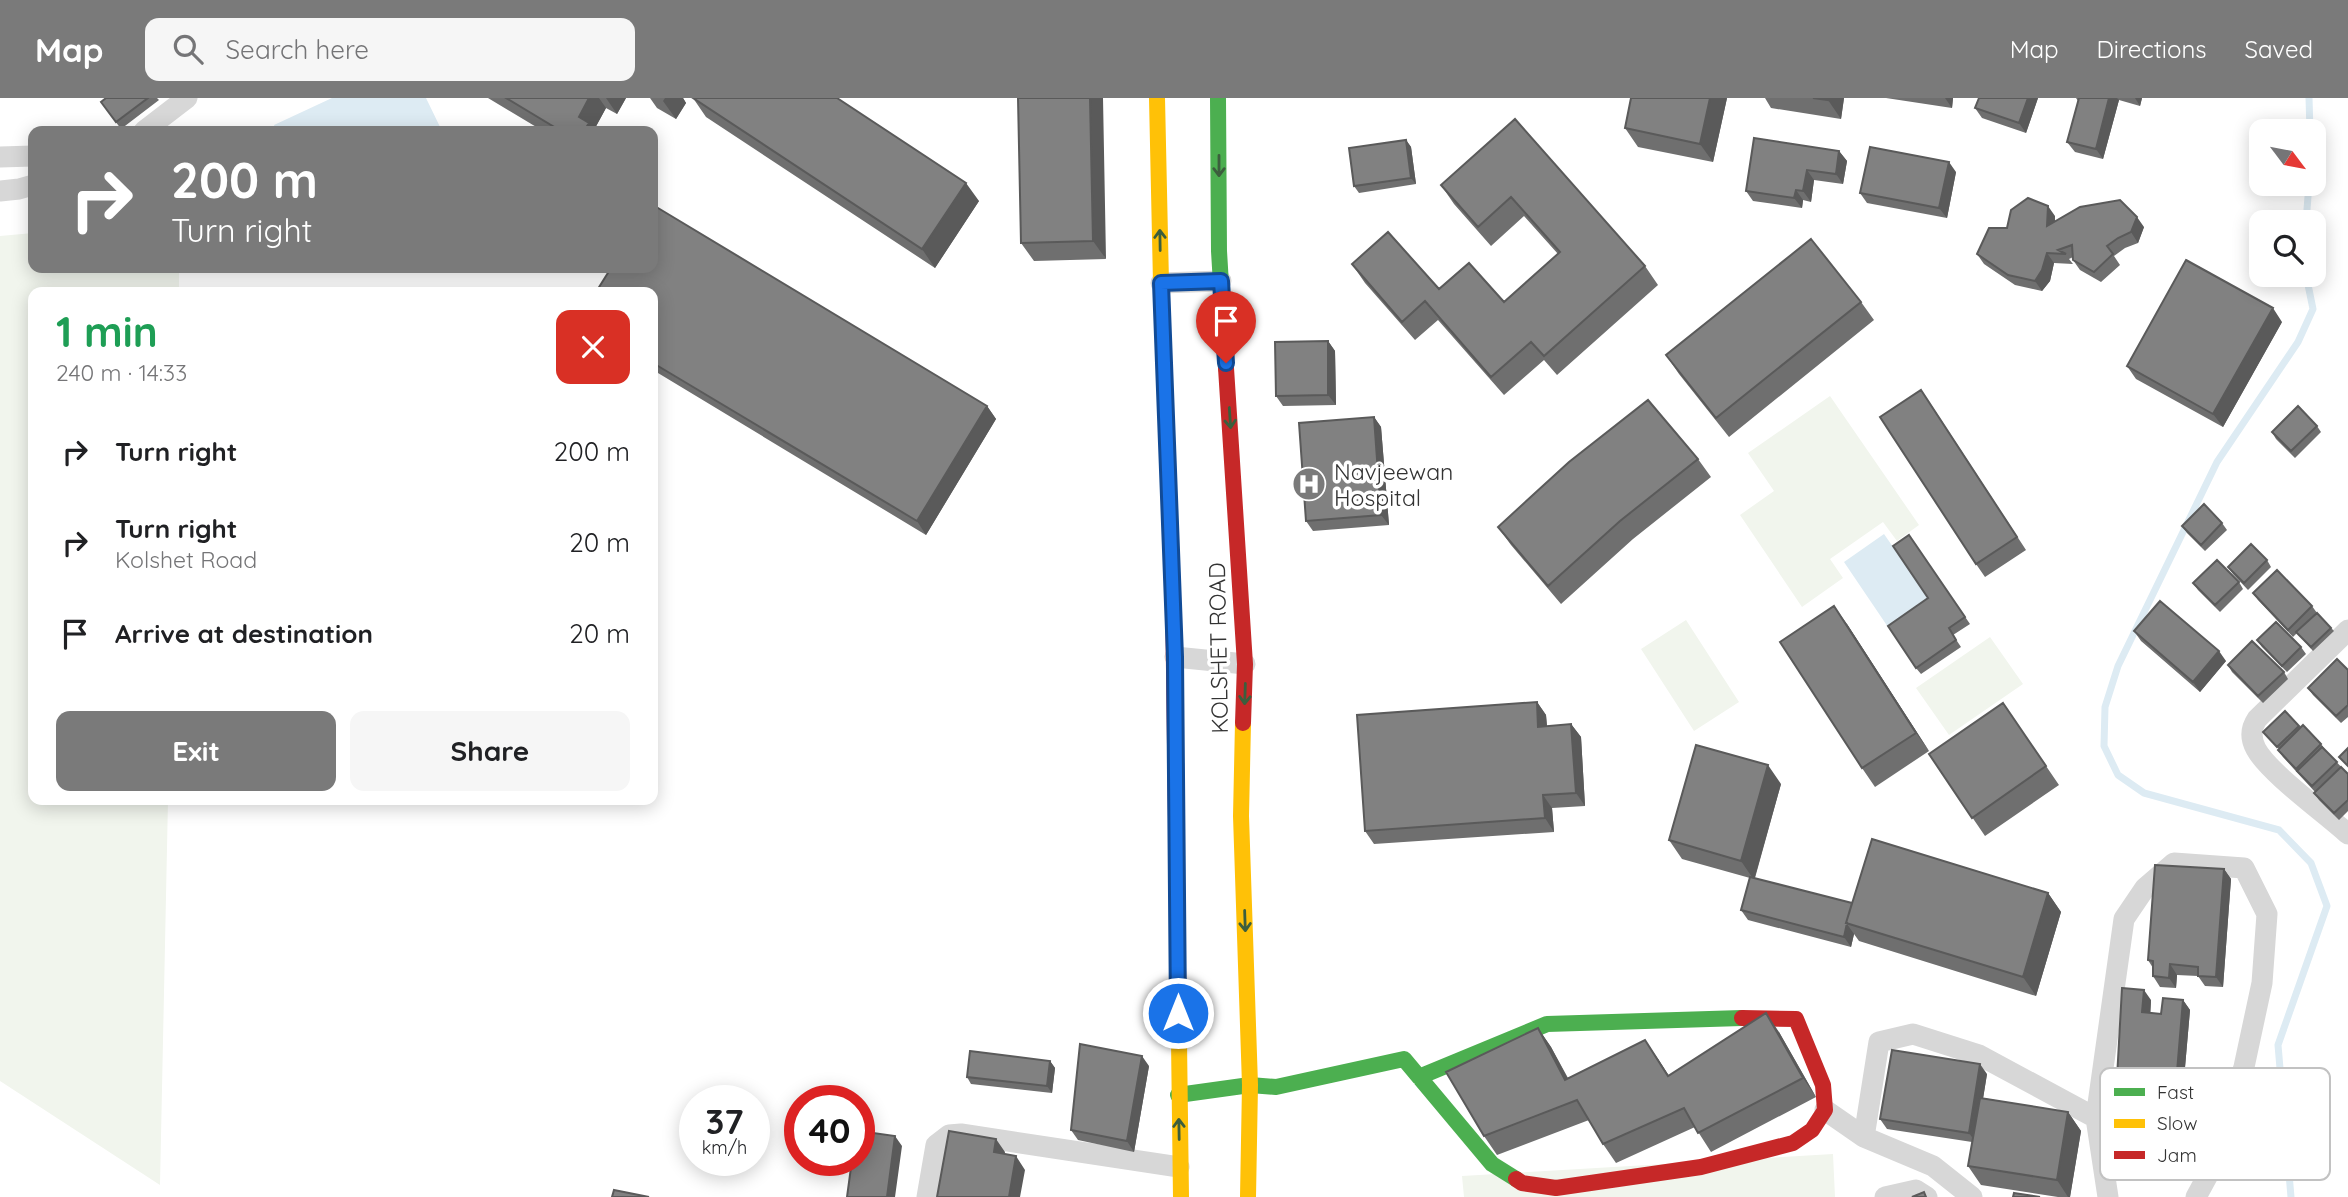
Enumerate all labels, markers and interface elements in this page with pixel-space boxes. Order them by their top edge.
search box [145,18,635,81]
text: Map [35,29,103,70]
icon: search [169,30,207,68]
text: Search here [225,33,369,66]
text: Map [2010,34,2059,64]
text: Directions [2097,34,2207,64]
text: Saved [2245,34,2313,64]
north arrow [2249,119,2326,196]
map controls [2249,119,2326,287]
text: 200 m [171,149,318,210]
icon: right [56,154,147,245]
one-way arrow [1212,154,1226,177]
text: Turn right [171,210,312,250]
button: search [2249,210,2326,287]
one-way arrow [1154,229,1167,252]
pin [1196,291,1256,363]
icon: arrive [1207,302,1245,340]
text: 1 min [56,305,158,358]
button: close [556,310,630,384]
text: 240 m · 14:33 [56,358,187,387]
one-way arrow [1223,406,1236,429]
icon: right [56,433,94,471]
text: Turn right [115,435,237,468]
text: 200 m [554,435,630,468]
place label: Navjeewan Hospital [1334,457,1453,512]
hospital icon: Navjeewan Hospital [1290,465,1328,503]
text: Turn right [115,512,237,545]
icon: right [56,524,94,562]
text: 20 m [569,526,630,559]
text: Kolshet Road [115,545,257,574]
street label: KOLSHET ROAD [1202,562,1234,734]
icon: arrive [56,615,94,653]
text: Arrive at destination [115,617,373,650]
text: 20 m [569,617,630,650]
one-way arrow [1238,682,1251,705]
button: Exit [56,711,336,791]
button: Share [350,711,630,791]
one-way arrow [1238,910,1251,933]
position arrow [1141,976,1215,1050]
legend [2100,1068,2330,1180]
text: Fast [2157,1080,2194,1104]
speed limit sign: 40 [784,1085,875,1176]
text: 37 [705,1099,744,1143]
text: Slow [2157,1111,2198,1135]
one-way arrow [1172,1118,1186,1141]
text: km/h [702,1136,747,1159]
text: Jam [2157,1143,2197,1167]

